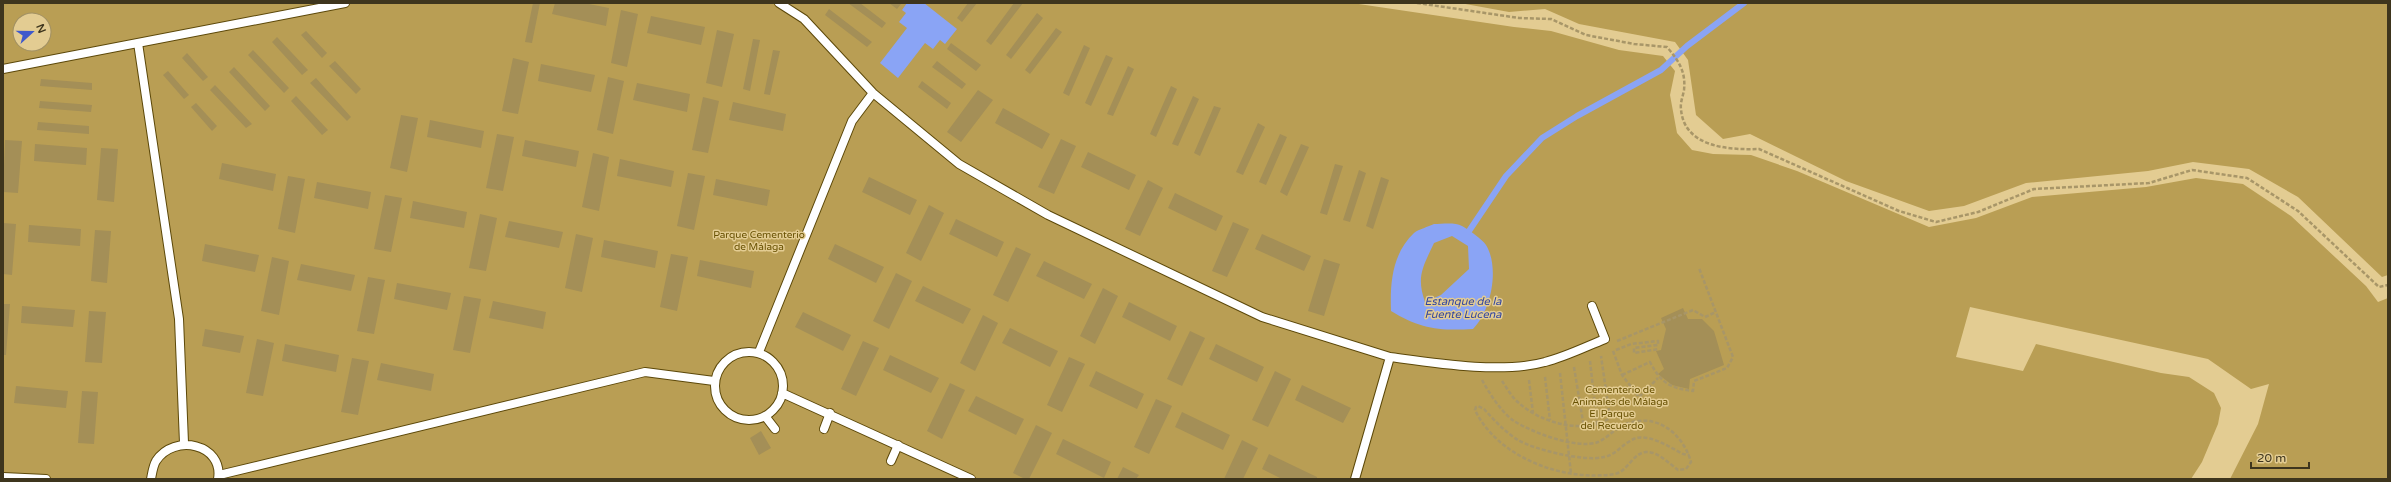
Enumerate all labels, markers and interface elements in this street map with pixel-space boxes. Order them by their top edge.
north arrow [12,12,52,52]
text: N [33,22,49,35]
park label: Parque Cementerio de Málaga [713,229,805,253]
water label: Estanque de la Fuente Lucena [1425,295,1502,321]
park label: Cementerio de Animales de Málaga [1572,384,1668,408]
park label: El Parque del Recuerdo [1581,408,1644,432]
scale bar [2251,444,2309,470]
text: 20 m [2257,451,2286,465]

